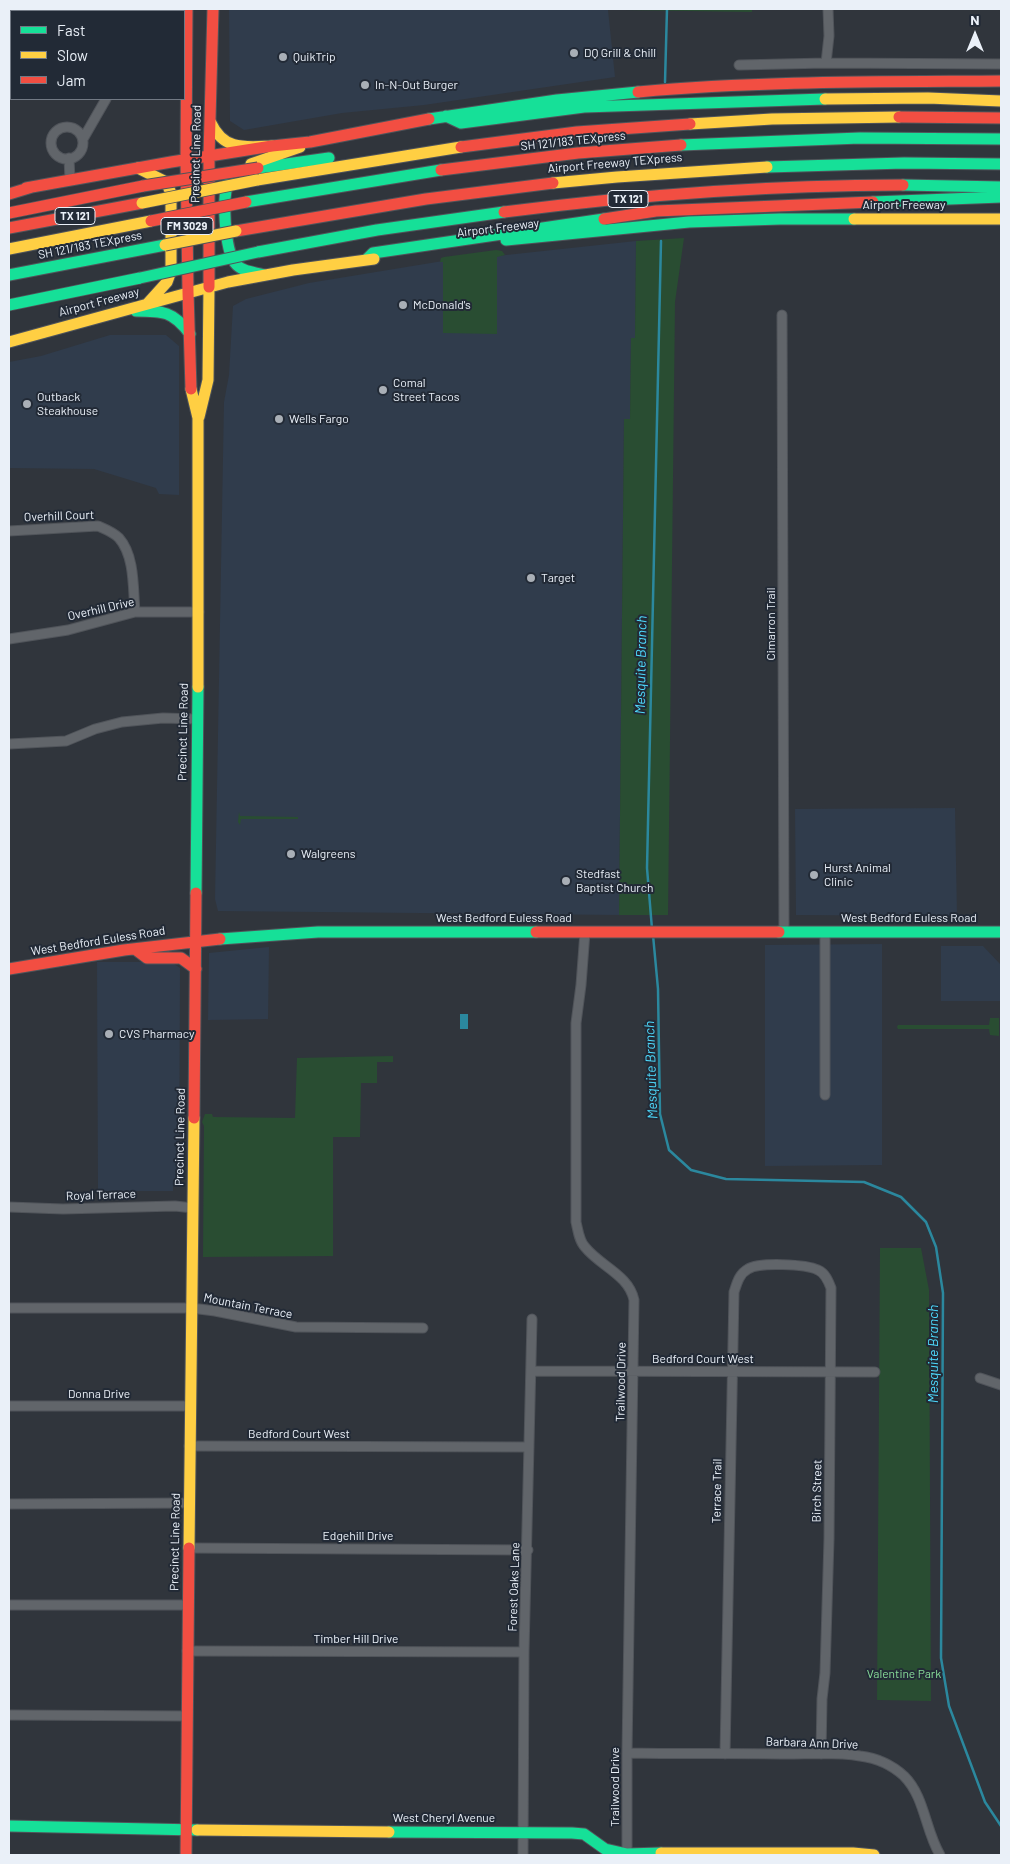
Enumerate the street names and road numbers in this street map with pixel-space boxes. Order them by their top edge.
street label: Precinct Line Road [188,105,204,203]
street label: SH 121/183 TEXpress [520,128,626,154]
street label: Airport Freeway TEXpress [547,150,683,176]
road number: TX 121 [608,190,648,208]
street label: Airport Freeway [863,198,945,212]
road number: TX 121 [55,208,95,225]
street label: Airport Freeway [456,216,540,240]
road number: FM 3029 [161,218,213,235]
street label: SH 121/183 TEXpress [37,228,143,262]
street label: Airport Freeway [57,284,141,320]
street label: Overhill Court [24,508,94,524]
street label: Cimarron Trail [764,588,778,660]
street label: Overhill Drive [66,594,136,624]
street label: Precinct Line Road [175,683,191,781]
street label: West Bedford Euless Road [436,911,572,925]
street label: West Bedford Euless Road [841,911,977,925]
street label: West Bedford Euless Road [30,923,166,959]
street label: Precinct Line Road [172,1088,188,1186]
street label: Royal Terrace [66,1187,136,1203]
street label: Mountain Terrace [202,1290,294,1322]
street label: Trailwood Drive [613,1342,629,1422]
street label: Bedford Court West [652,1352,754,1366]
street label: Donna Drive [68,1387,130,1401]
street label: Bedford Court West [248,1427,350,1441]
street label: Terrace Trail [709,1459,725,1523]
street label: Birch Street [809,1459,825,1523]
street label: Precinct Line Road [167,1493,183,1591]
street label: Edgehill Drive [323,1529,393,1543]
street label: Forest Oaks Lane [505,1542,523,1632]
street label: Timber Hill Drive [314,1632,398,1646]
street label: Barbara Ann Drive [765,1734,859,1752]
street label: Trailwood Drive [608,1747,622,1827]
street label: West Cheryl Avenue [393,1811,495,1825]

